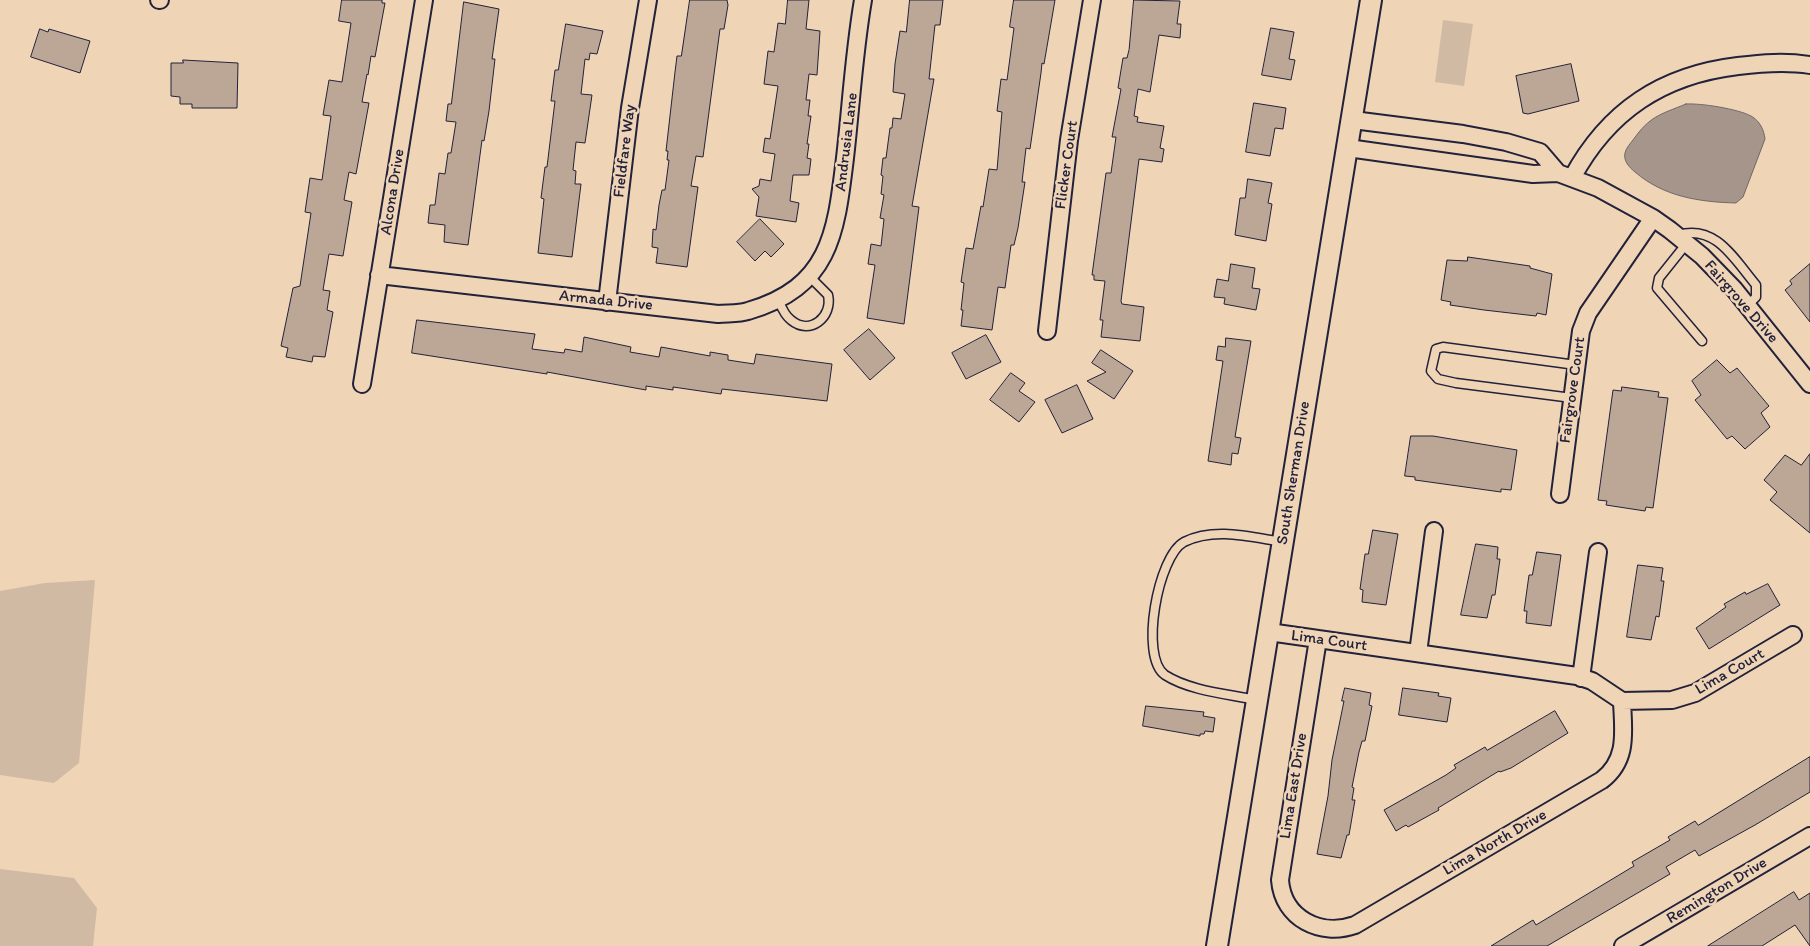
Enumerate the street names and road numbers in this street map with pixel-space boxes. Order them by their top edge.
street label: Andrusia Lane [831,92,863,192]
street label: Fieldfare Way [610,103,640,199]
street label: Flicker Court [1051,119,1083,211]
street label: Alcona Drive [377,148,409,236]
street label: Fairgrove Drive [1700,257,1782,347]
street label: Armada Drive [558,287,654,315]
street label: Fairgrove Court [1556,336,1590,444]
street label: South Sherman Drive [1273,400,1315,546]
street label: Lima Court [1290,626,1368,656]
street label: Lima Court [1692,645,1768,699]
street label: Lima East Drive [1276,732,1312,840]
street label: Lima North Drive [1440,806,1550,880]
street label: Remington Drive [1663,853,1771,929]

